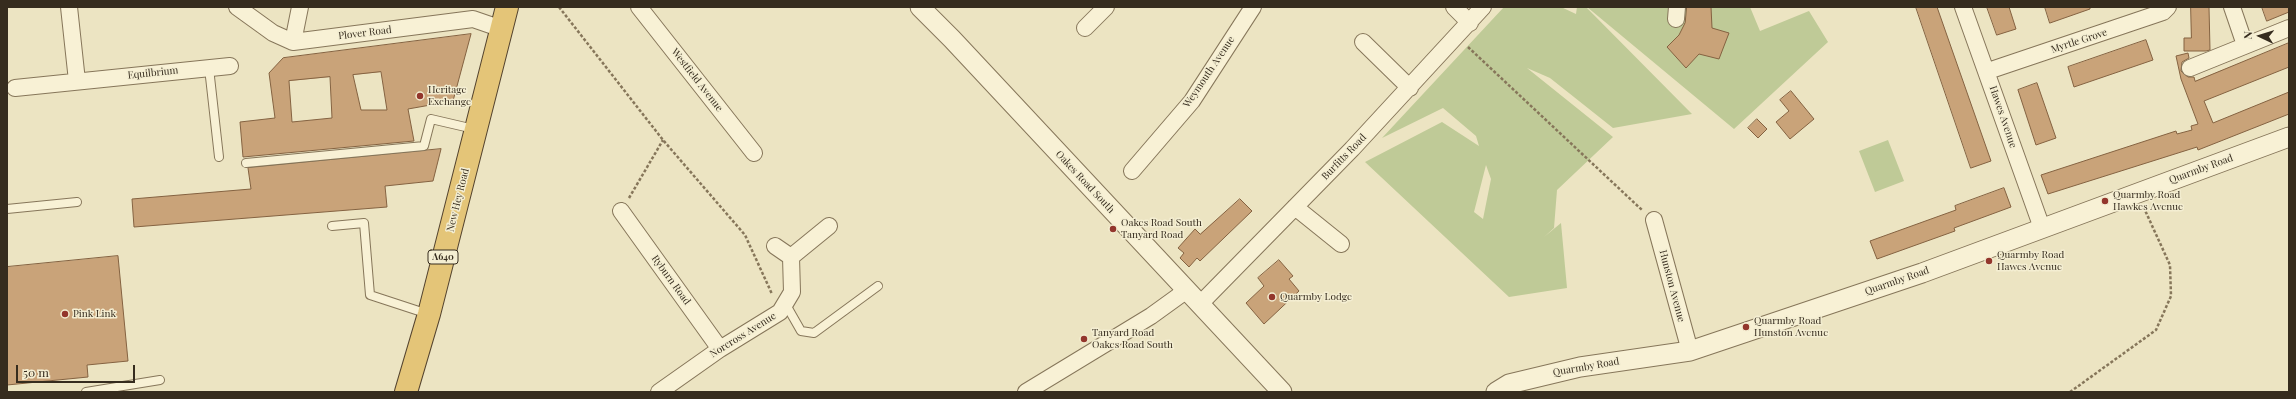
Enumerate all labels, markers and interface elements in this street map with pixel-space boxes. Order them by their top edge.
north arrow [2240,16,2280,56]
street label: Plover Road [338,24,392,42]
street label: Myrtle Grove [2049,26,2109,56]
text: N [2240,31,2255,40]
street label: Weymouth Avenue [1181,34,1237,110]
street label: Westfield Avenue [669,46,725,114]
street label: Equilbrium [127,64,179,82]
place label: Heritage Exchange [428,84,471,108]
street label: Hawes Avenue [1987,84,2019,150]
marker: Heritage Exchange [415,91,425,101]
street label: Burfitts Road [1319,132,1369,182]
street label: Oakes Road South [1053,148,1117,216]
street label: Quarmby Road [2167,152,2235,186]
street label: New Hey Road [444,167,472,233]
place label: Quarmby Road Hawkes Avenue [2113,189,2183,212]
marker: Quarmby Road Hawkes Avenue [2100,196,2110,206]
place label: Oakes Road South Tanyard Road [1121,217,1202,240]
marker: Oakes Road South Tanyard Road [1108,224,1118,234]
street label: Hunston Avenue [1657,249,1687,323]
place label: Quarmby Road Hawes Avenue [1997,249,2064,272]
road number: A640 [428,250,458,264]
street label: Ryburn Road [649,253,693,307]
marker: Quarmby Road Hawes Avenue [1984,256,1994,266]
street label: Quarmby Road [1863,264,1931,298]
place label: Quarmby Lodge [1280,291,1352,303]
marker: Quarmby Lodge [1267,292,1277,302]
place label: Pink Link [73,308,116,320]
marker: Pink Link [60,309,70,319]
street label: Norcross Avenue [708,310,778,360]
place label: Quarmby Road Hunston Avenue [1754,315,1828,338]
marker: Quarmby Road Hunston Avenue [1741,322,1751,332]
place label: Tanyard Road Oakes Road South [1092,327,1173,350]
marker: Tanyard Road Oakes Road South [1079,334,1089,344]
street label: Quarmby Road [1552,355,1620,379]
scale bar [18,357,137,383]
text: 50 m [23,364,49,380]

